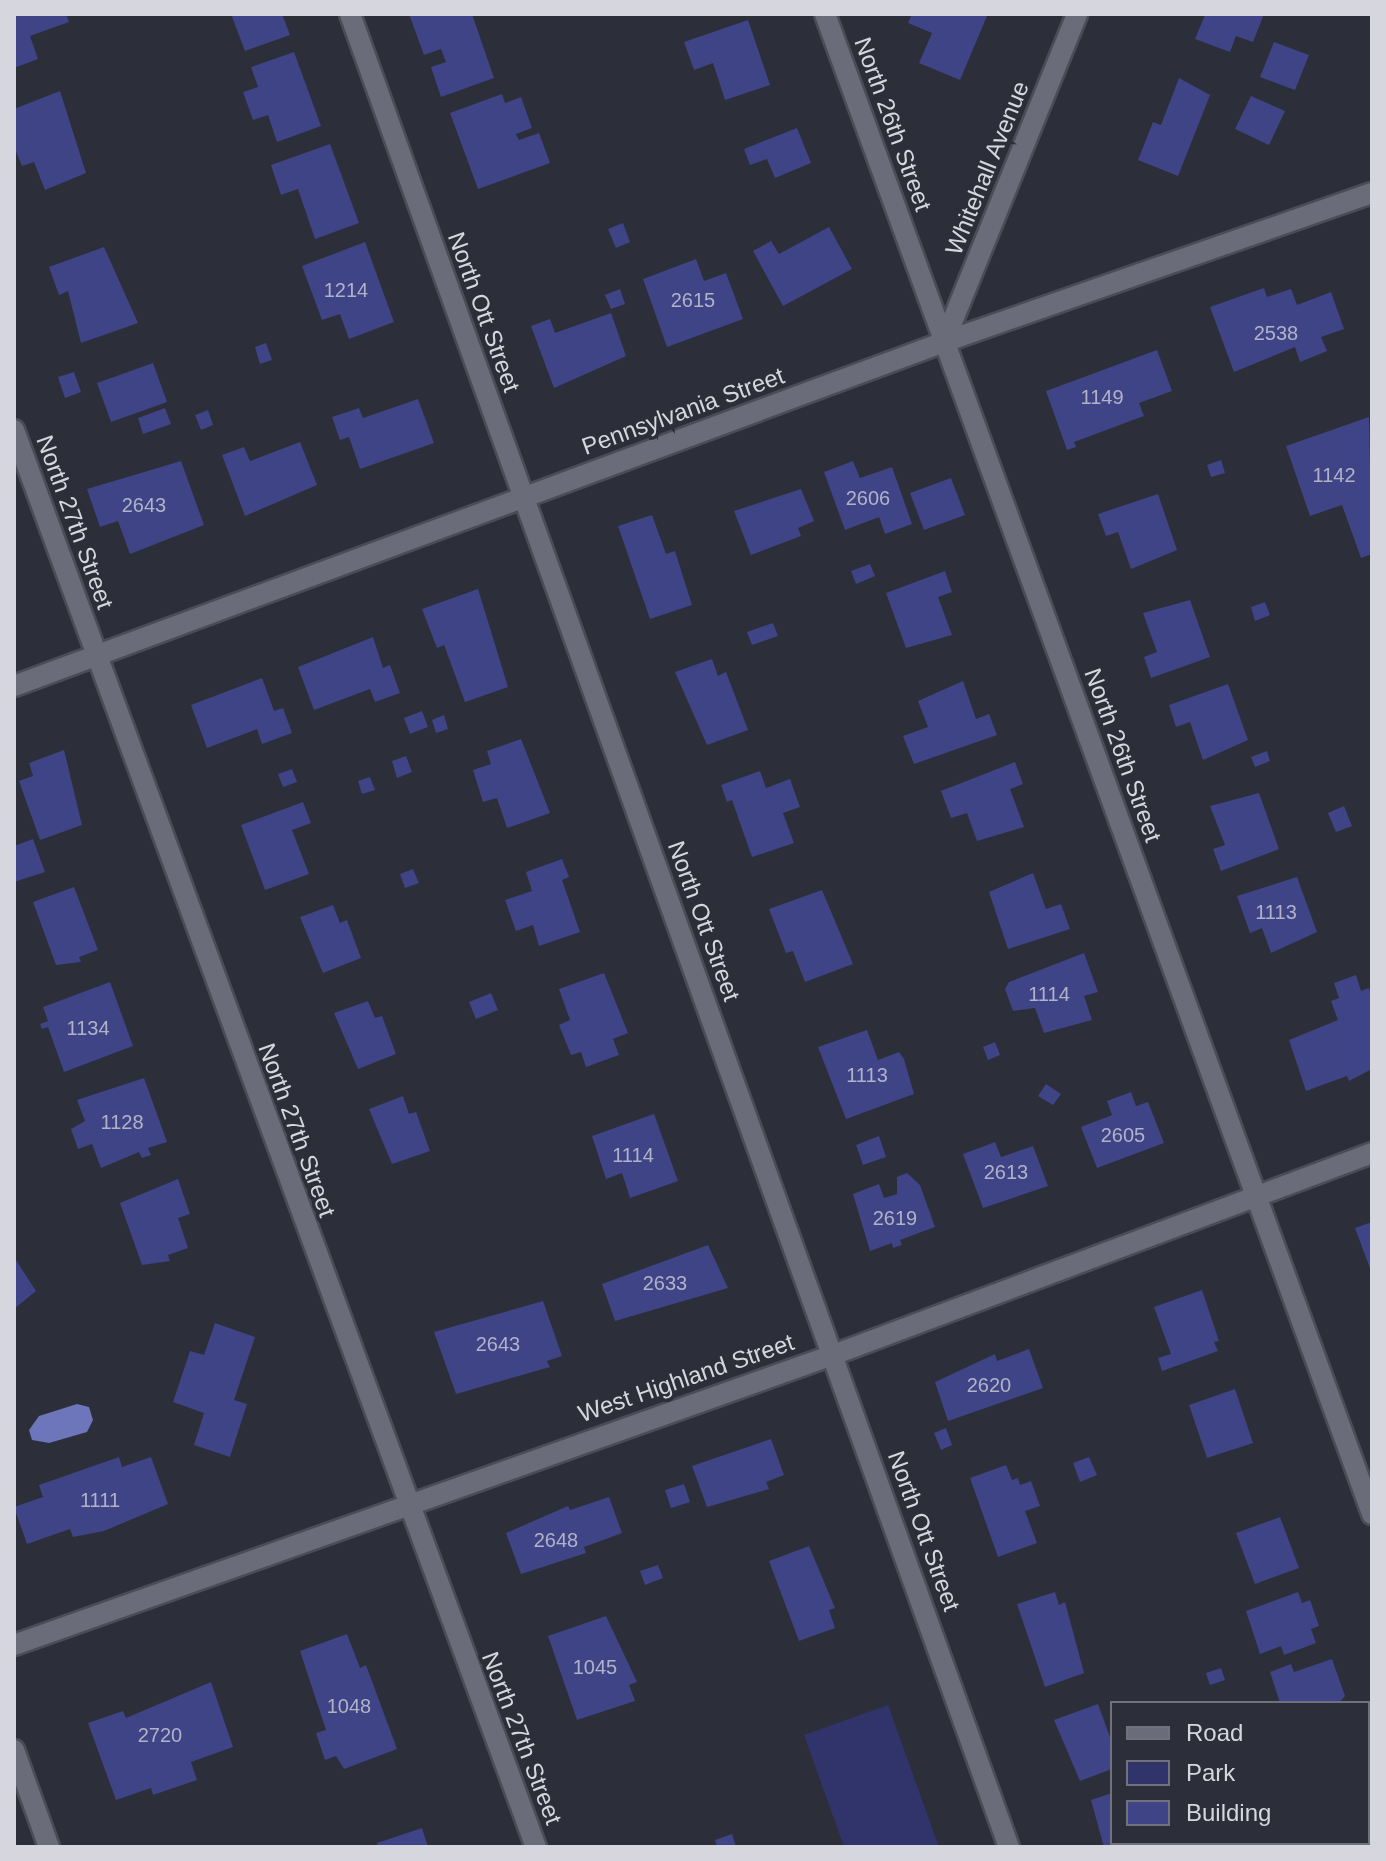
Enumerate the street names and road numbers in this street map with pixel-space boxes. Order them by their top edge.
street label: North 26th Street [848,33,938,215]
street label: Whitehall Avenue [939,76,1035,260]
street label: North Ott Street [442,228,526,396]
street label: Pennsylvania Street [578,361,788,461]
street label: North 27th Street [30,431,120,613]
street label: North 26th Street [1078,664,1168,846]
street label: North Ott Street [662,837,746,1005]
street label: North 27th Street [252,1039,342,1221]
street label: West Highland Street [574,1328,798,1428]
street label: North Ott Street [882,1447,966,1615]
street label: North 27th Street [476,1648,568,1828]

